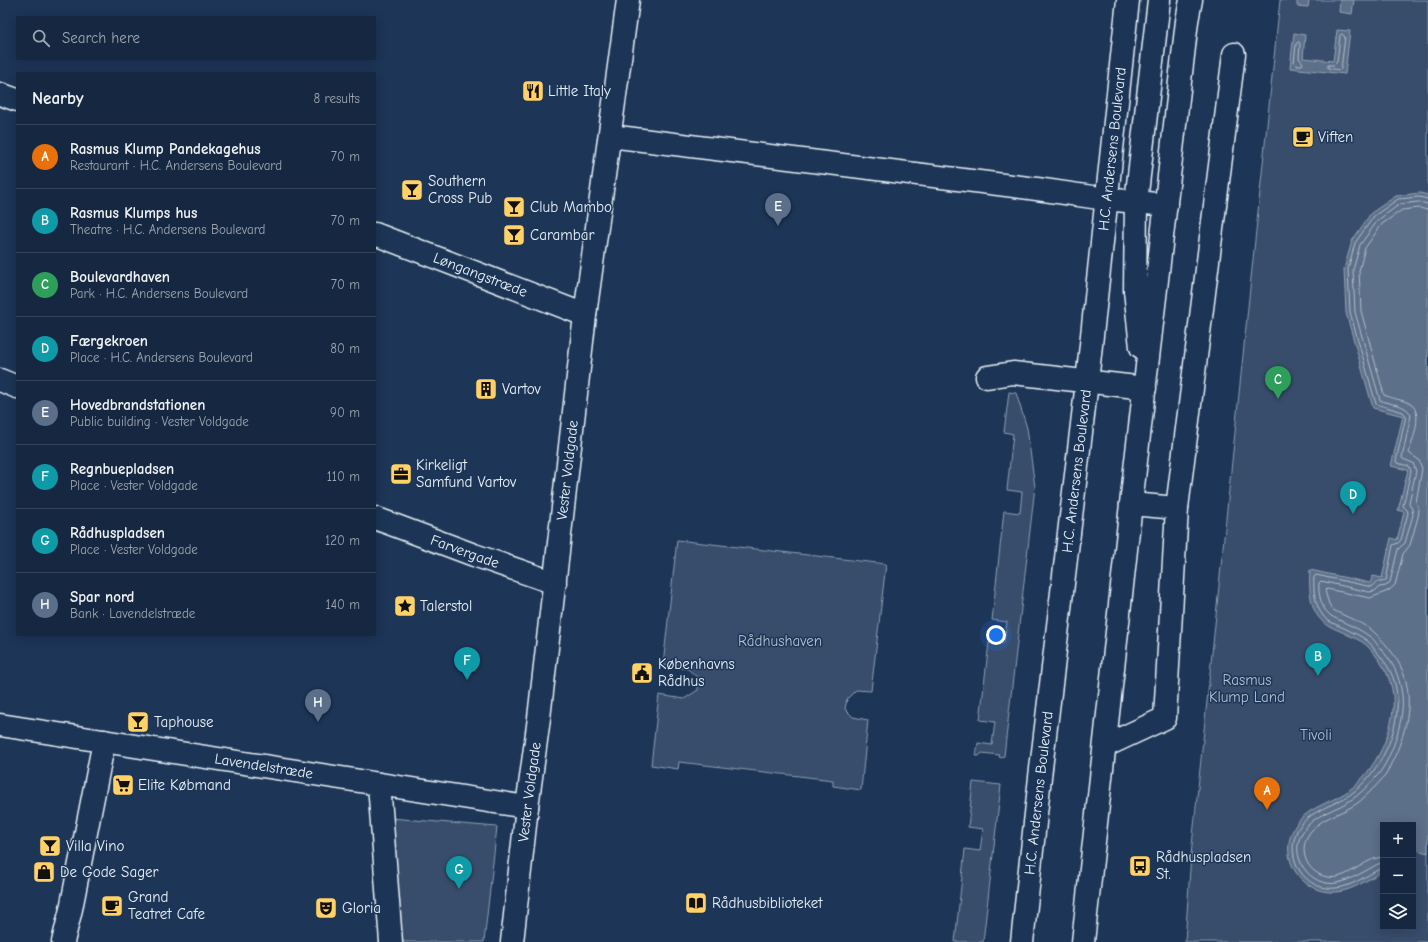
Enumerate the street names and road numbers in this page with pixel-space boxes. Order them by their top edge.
street label: H.C. Andersens Boulevard [1094,66,1130,232]
street label: Løngangstræde [431,248,530,301]
street label: H.C. Andersens Boulevard [1058,388,1095,554]
street label: Vester Voldgade [553,419,582,521]
street label: Farvergade [428,531,502,572]
street label: H.C. Andersens Boulevard [1020,710,1057,876]
street label: Vester Voldgade [514,740,545,843]
street label: Lavendelstræde [213,750,315,783]

